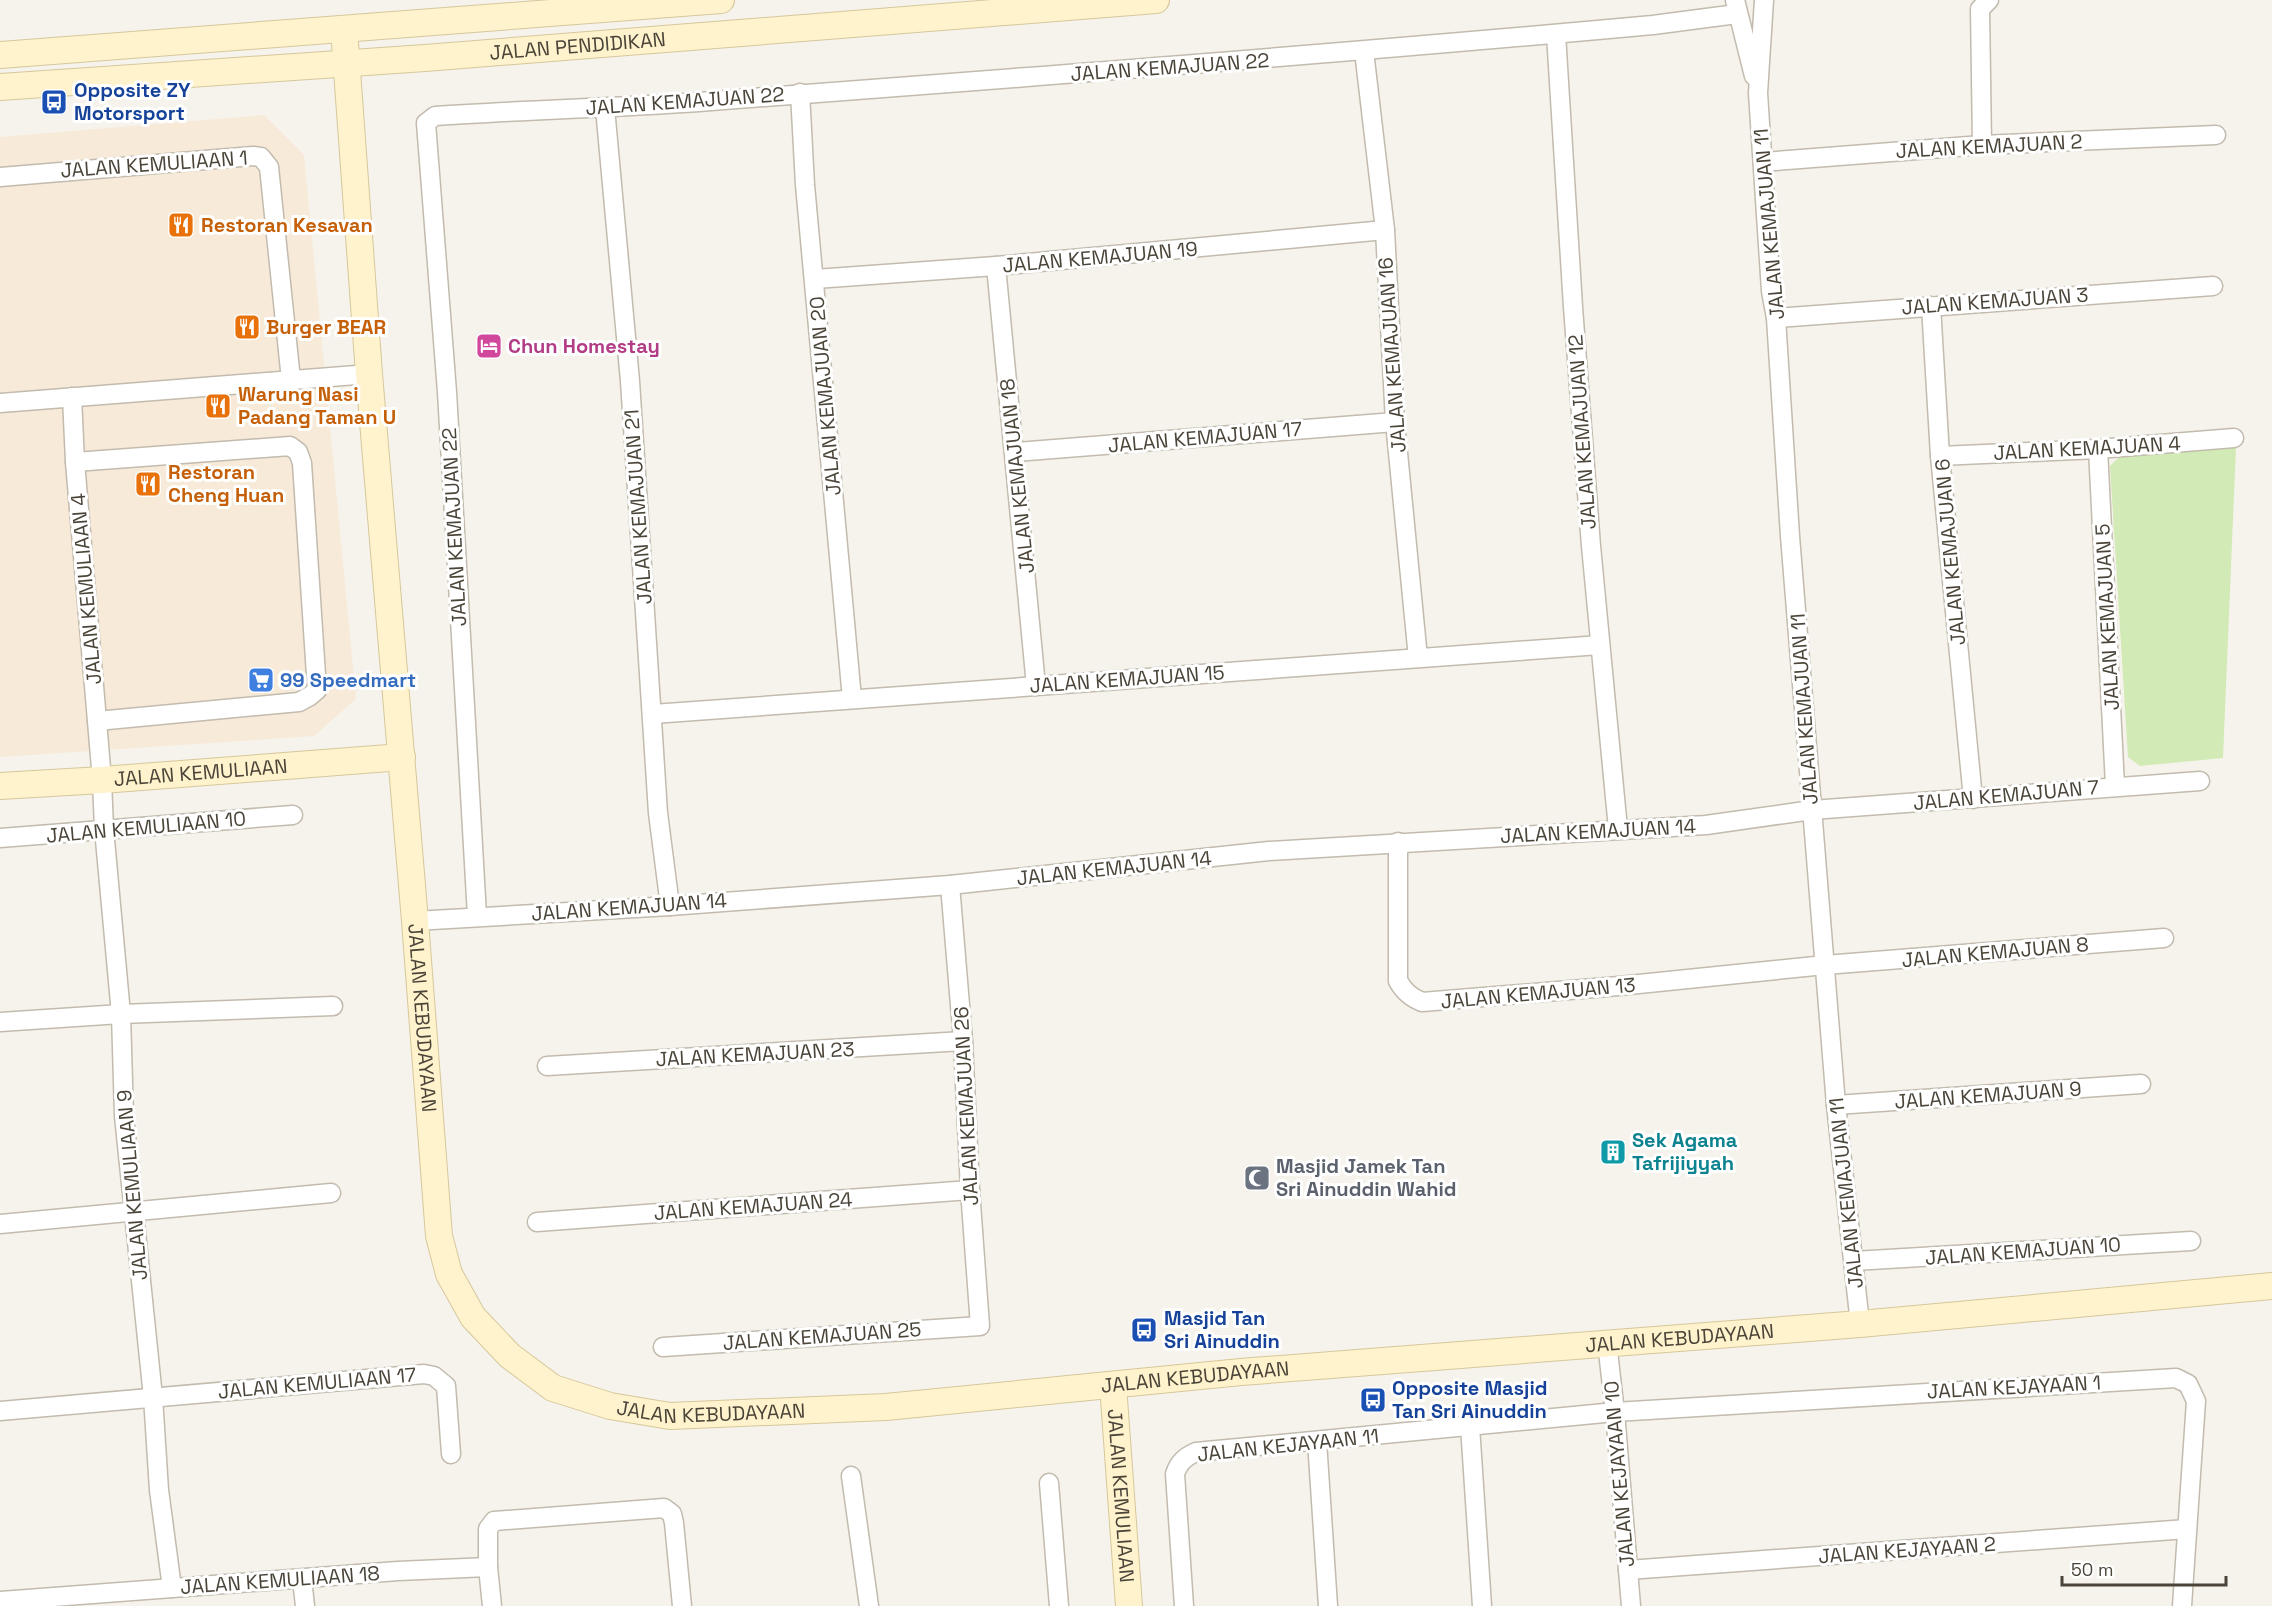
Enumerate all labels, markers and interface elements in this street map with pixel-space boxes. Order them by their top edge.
street label: JALAN PENDIDIKAN [488,26,667,66]
street label: JALAN KEMAJUAN 22 [1070,47,1270,87]
place label: Opposite ZY Motorsport [74,77,191,126]
street label: JALAN KEMAJUAN 22 [585,81,785,121]
bus stop icon: Opposite ZY Motorsport [39,87,69,117]
street label: JALAN KEMAJUAN 11 [1748,127,1790,321]
street label: JALAN KEMAJUAN 2 [1895,128,2083,164]
street label: JALAN KEMULIAAN 1 [59,144,249,184]
restaurant icon: Restoran Kesavan [166,210,196,240]
place label: Restoran Kesavan [201,212,373,238]
street label: JALAN KEMAJUAN 19 [1001,236,1199,278]
street label: JALAN KEMAJUAN 16 [1372,256,1412,454]
street label: JALAN KEMAJUAN 3 [1901,282,2089,320]
street label: JALAN KEMAJUAN 20 [803,295,847,497]
restaurant icon: Burger BEAR [232,312,262,342]
place label: Burger BEAR [266,314,386,340]
hotel icon: Chun Homestay [474,331,504,361]
place label: Chun Homestay [508,333,660,359]
street label: JALAN KEMAJUAN 12 [1562,334,1602,530]
street label: JALAN KEMAJUAN 18 [994,377,1040,575]
place label: Warung Nasi Padang Taman U [238,381,396,430]
restaurant icon: Warung Nasi Padang Taman U [203,391,233,421]
street label: JALAN KEMAJUAN 21 [618,409,658,605]
street label: JALAN KEMAJUAN 17 [1107,416,1303,458]
street label: JALAN KEMAJUAN 22 [436,427,472,627]
street label: JALAN KEMAJUAN 4 [1993,430,2181,466]
street label: JALAN KEMAJUAN 6 [1929,458,1971,646]
place label: Restoran Cheng Huan [168,459,284,508]
restaurant icon: Restoran Cheng Huan [133,469,163,499]
street label: JALAN KEMULIAAN 4 [65,492,107,686]
street label: JALAN KEMAJUAN 5 [2089,523,2125,711]
street label: JALAN KEMAJUAN 11 [1784,612,1824,806]
street label: JALAN KEMAJUAN 15 [1029,659,1225,699]
supermarket icon: 99 Speedmart [246,665,276,695]
place label: 99 Speedmart [280,667,416,693]
street label: JALAN KEMULIAAN [113,753,288,792]
street label: JALAN KEMAJUAN 7 [1912,774,2100,816]
street label: JALAN KEMULIAAN 10 [45,805,247,849]
street label: JALAN KEMAJUAN 14 [1499,813,1697,849]
street label: JALAN KEMAJUAN 14 [1015,845,1213,891]
street label: JALAN KEMAJUAN 14 [530,887,728,927]
street label: JALAN KEBUDAYAAN [402,923,443,1113]
street label: JALAN KEMAJUAN 8 [1900,931,2090,973]
street label: JALAN KEMAJUAN 13 [1439,972,1637,1014]
street label: JALAN KEMAJUAN 26 [948,1006,984,1206]
street label: JALAN KEMAJUAN 23 [655,1036,855,1072]
street label: JALAN KEMAJUAN 9 [1894,1075,2082,1115]
street label: JALAN KEMULIAAN 9 [111,1088,153,1282]
street label: JALAN KEMAJUAN 11 [1823,1096,1869,1290]
place label: Sek Agama Tafrijiyyah [1632,1127,1738,1176]
building icon: Sek Agama Tafrijiyyah [1598,1137,1628,1167]
place label: Masjid Jamek Tan Sri Ainuddin Wahid [1276,1153,1457,1202]
mosque icon: Masjid Jamek Tan Sri Ainuddin Wahid [1242,1163,1272,1193]
street label: JALAN KEMAJUAN 24 [653,1186,853,1226]
street label: JALAN KEMAJUAN 10 [1924,1231,2122,1271]
place label: Masjid Tan Sri Ainuddin [1164,1305,1280,1354]
bus stop icon: Masjid Tan Sri Ainuddin [1129,1315,1159,1345]
street label: JALAN KEMAJUAN 25 [722,1316,922,1356]
street label: JALAN KEBUDAYAAN [1584,1318,1775,1358]
street label: JALAN KEBUDAYAAN [1100,1355,1290,1399]
street label: JALAN KEMULIAAN 17 [217,1361,417,1405]
street label: JALAN KEJAYAAN 1 [1926,1369,2102,1405]
place label: Opposite Masjid Tan Sri Ainuddin [1392,1375,1548,1424]
street label: JALAN KEJAYAAN 10 [1598,1380,1640,1568]
bus stop icon: Opposite Masjid Tan Sri Ainuddin [1358,1385,1388,1415]
street label: JALAN KEBUDAYAAN [615,1394,806,1429]
street label: JALAN KEMULIAAN [1102,1408,1140,1584]
street label: JALAN KEJAYAAN 11 [1196,1423,1380,1467]
street label: JALAN KEJAYAAN 2 [1817,1531,1997,1569]
scale bar [2062,1549,2226,1587]
text: 50 m [2071,1558,2113,1581]
street label: JALAN KEMULIAAN 18 [179,1560,381,1600]

